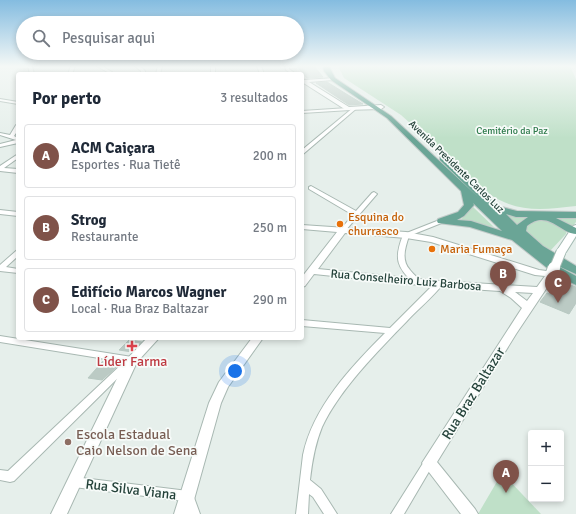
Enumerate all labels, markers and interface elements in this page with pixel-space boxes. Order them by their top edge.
search box [16,16,304,60]
icon: search [30,27,52,49]
text: Pesquisar aqui [62,29,155,47]
text: Por perto [32,88,101,109]
text: 3 resultados [220,90,288,106]
street label: Avenida Presidente Carlos Luz [406,118,507,216]
park label: Cemitério da Paz [476,125,548,137]
text: ACM Caiçara [71,139,155,157]
text: A [42,148,50,164]
text: 200 m [253,148,287,164]
text: Esportes · Rua Tietê [71,157,181,173]
place label: Esquina do churrasco [348,210,404,239]
text: Strog [71,211,107,229]
marker: Esquina do churrasco [335,219,345,229]
text: B [42,220,50,236]
text: 250 m [253,220,287,236]
text: Restaurante [71,229,138,245]
place label: Maria Fumaça [440,242,512,257]
marker: Maria Fumaça [427,244,437,254]
pin: B [490,261,516,294]
street label: Rua Conselheiro Luiz Barbosa [330,266,482,295]
pin: C [545,270,571,303]
text: Edifício Marcos Wagner [71,283,226,301]
text: C [42,292,50,308]
text: 290 m [253,292,287,308]
text: Local · Rua Braz Baltazar [71,301,209,317]
marker: Líder Farma [127,341,137,351]
street label: Rua Braz Baltazar [438,343,509,443]
place label: Líder Farma [97,353,167,370]
your location [225,361,245,381]
place label: Escola Estadual Caio Nelson de Sena [76,426,197,459]
map controls [528,430,564,502]
button: + [528,430,564,466]
marker: Escola Estadual Caio Nelson de Sena [63,437,73,447]
pin: A [493,460,519,493]
button: − [528,466,564,502]
street label: Rua Silva Viana [84,475,177,504]

